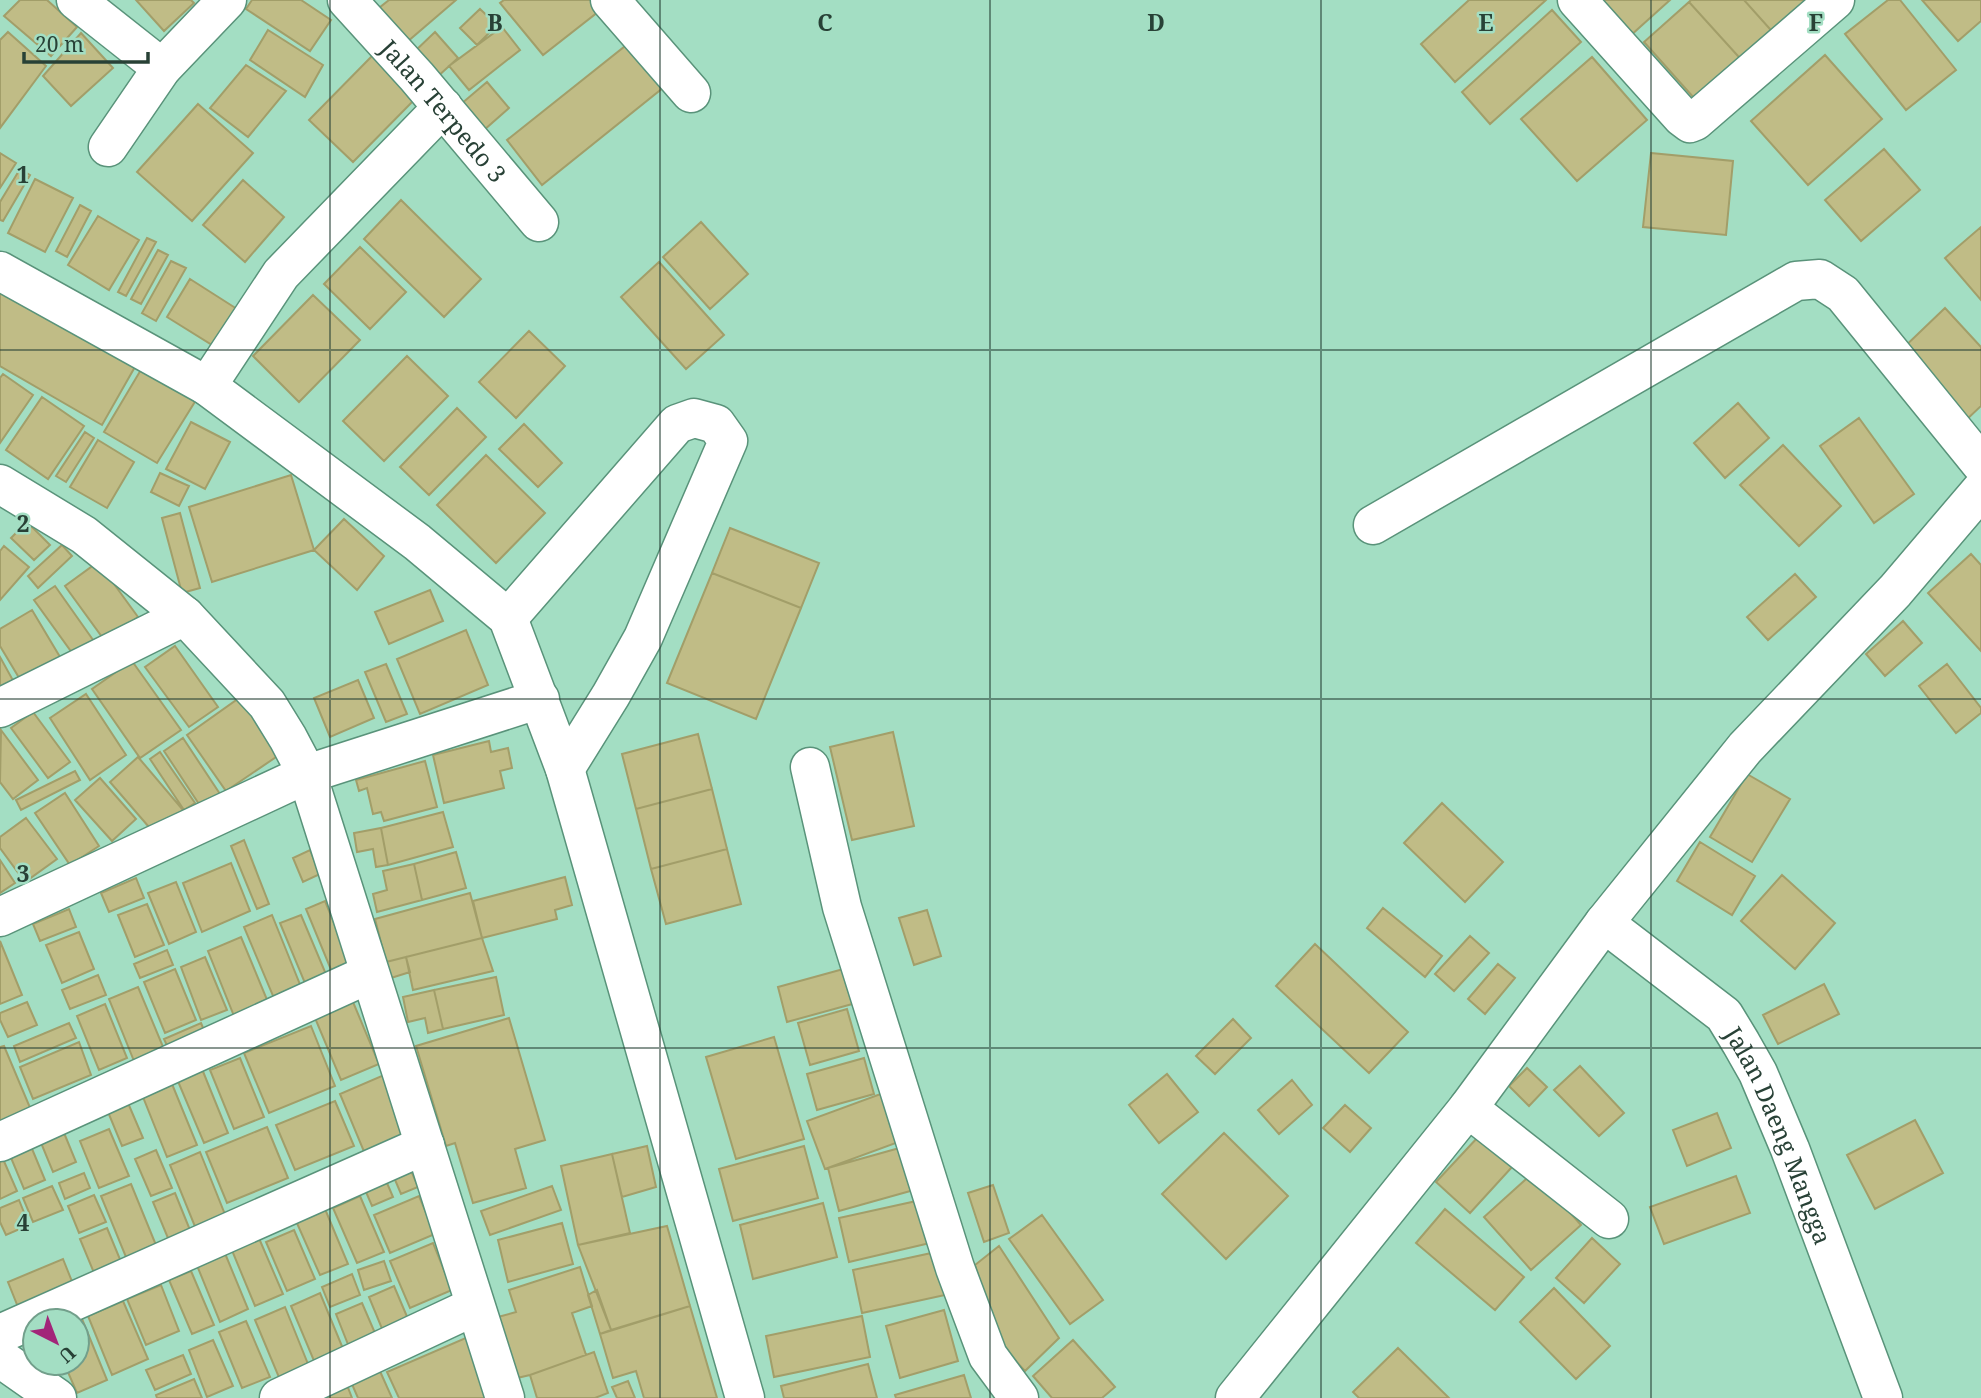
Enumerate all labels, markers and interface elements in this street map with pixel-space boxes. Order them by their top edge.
text: B [487,6,503,38]
text: C [817,6,833,38]
text: D [1147,6,1165,38]
text: E [1478,6,1494,38]
text: F [1809,6,1823,38]
scale bar [24,21,149,65]
text: 20 m [35,30,84,58]
street label: Jalan Terpedo 3 [373,31,515,189]
text: 1 [17,158,30,190]
text: 2 [17,507,30,539]
text: 3 [17,857,30,889]
street label: Jalan Daeng Mangga [1718,1019,1841,1249]
text: 4 [17,1206,30,1238]
north arrow [21,1307,91,1377]
text: U [53,1340,81,1369]

